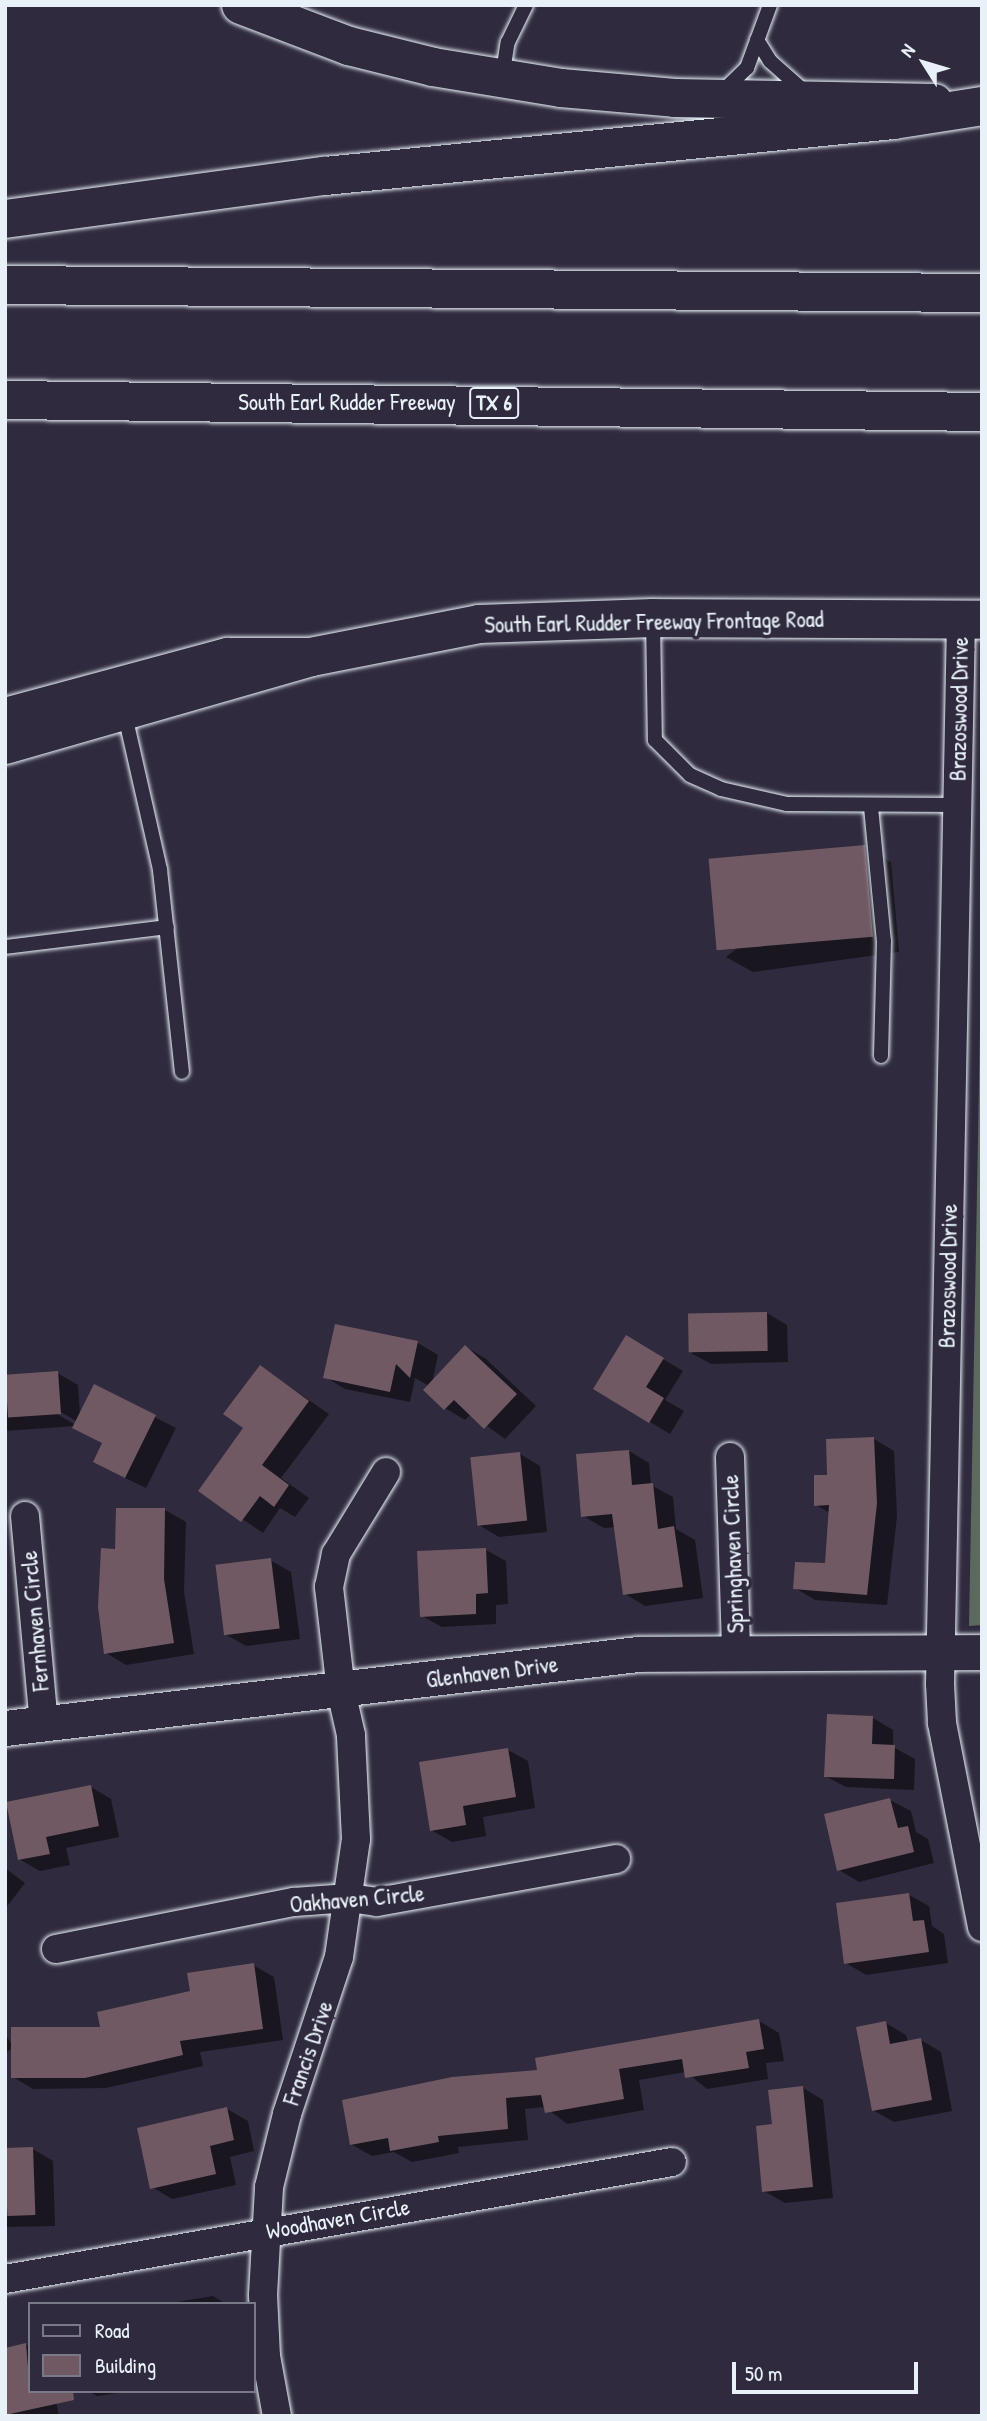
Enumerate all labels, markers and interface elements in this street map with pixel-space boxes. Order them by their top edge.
north arrow [889,28,959,98]
text: N [894,39,921,62]
road number: TX 6 [468,386,520,420]
street label: South Earl Rudder Freeway [238,388,456,416]
street label: South Earl Rudder Freeway Frontage Road [484,605,824,639]
street label: Brazoswood Drive [944,637,974,781]
street label: Brazoswood Drive [933,1204,963,1348]
street label: Springhaven Circle [716,1474,750,1634]
street label: Fernhaven Circle [15,1550,55,1692]
street label: Glenhaven Drive [424,1650,560,1694]
street label: Oakhaven Circle [289,1879,425,1919]
street label: Francis Drive [277,1997,339,2109]
street label: Woodhaven Circle [264,2193,412,2245]
legend [28,2302,256,2393]
text: Road [95,2316,129,2345]
scale bar [735,2348,920,2392]
text: Building [95,2351,156,2380]
text: 50 m [745,2359,782,2388]

